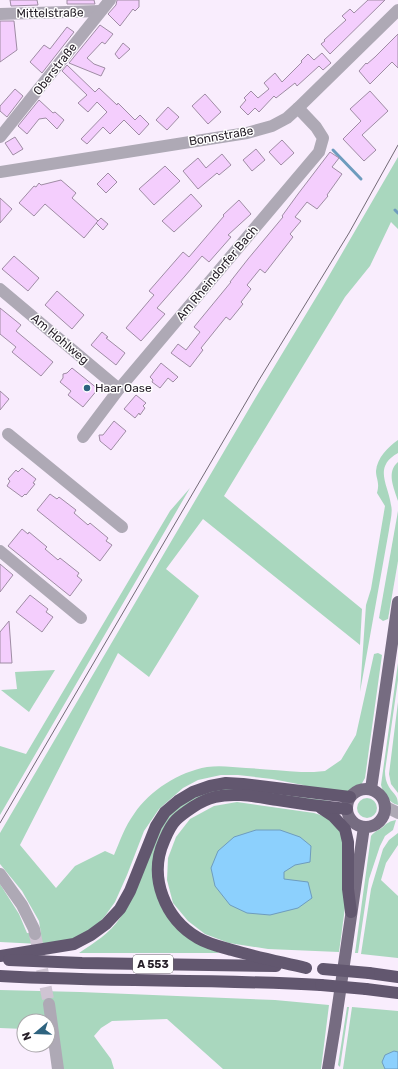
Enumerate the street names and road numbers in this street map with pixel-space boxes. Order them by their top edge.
street label: Mittelstraße [16,5,84,21]
street label: Oberstraße [30,40,80,98]
street label: Bonnstraße [188,123,255,149]
street label: Am Rheindorfer Bach [173,223,261,323]
street label: Am Hohlweg [28,311,92,367]
road number: A 553 [133,955,173,973]

